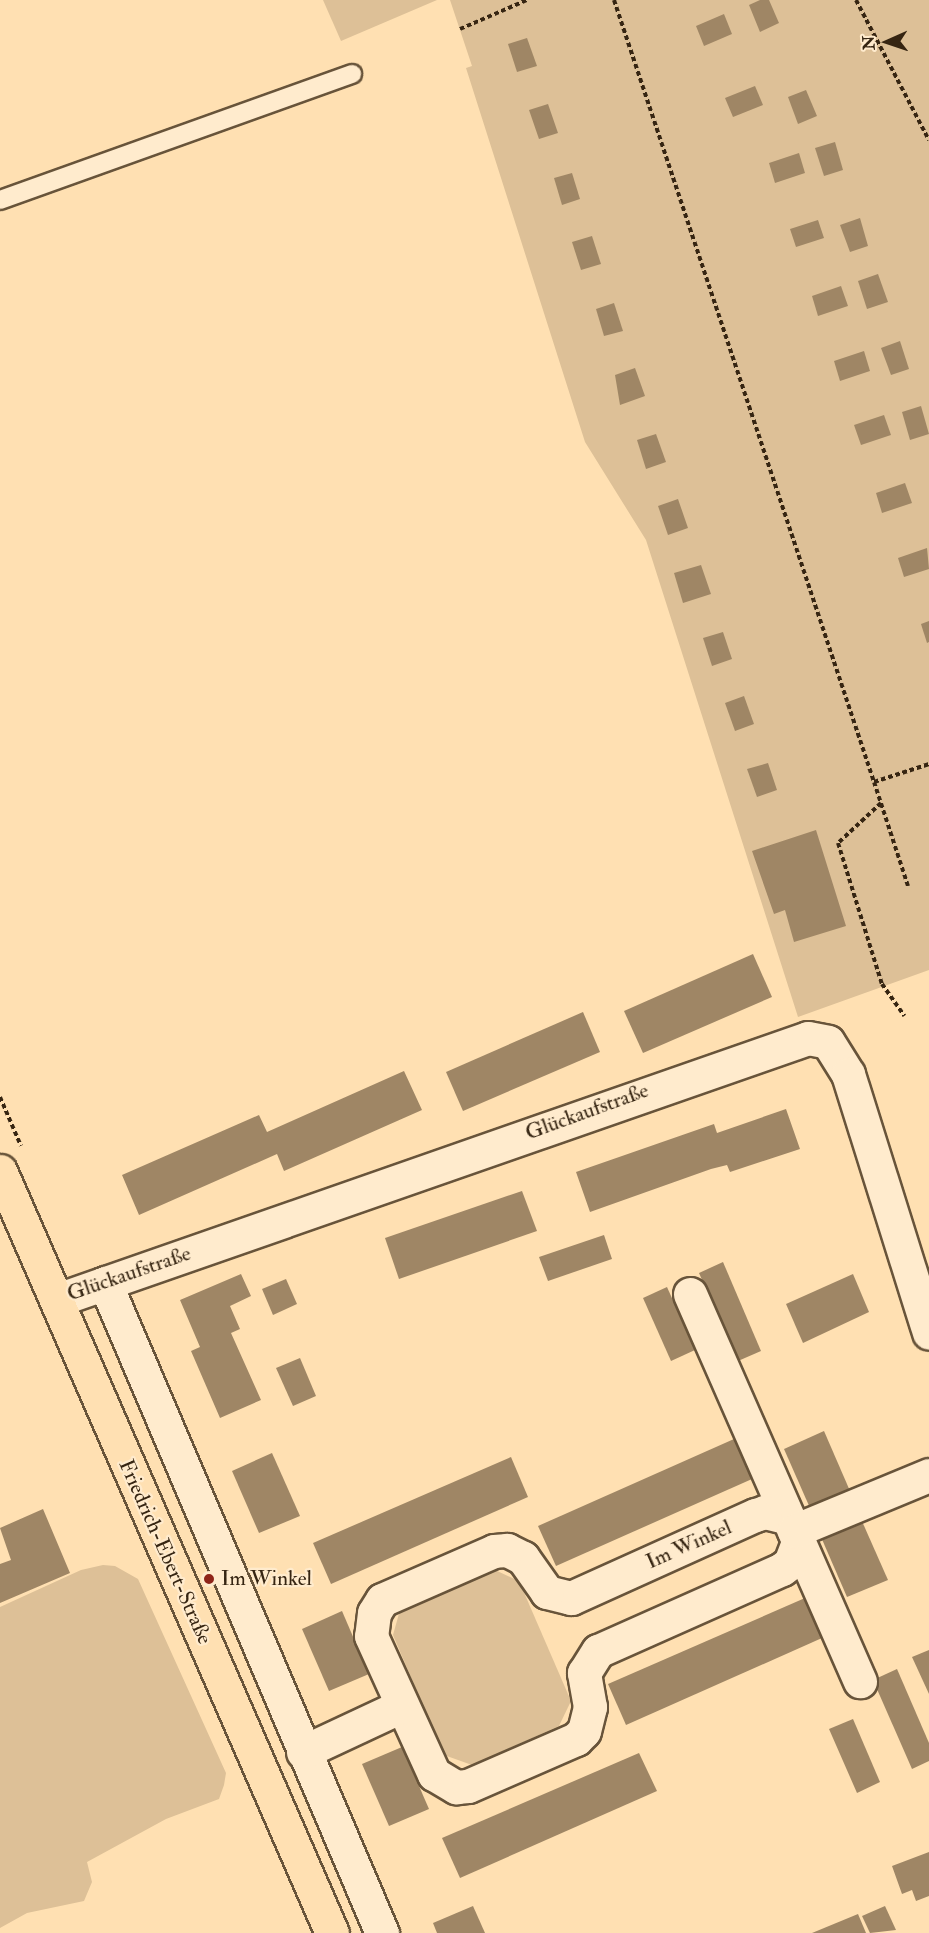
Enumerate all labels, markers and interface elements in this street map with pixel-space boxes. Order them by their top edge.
north arrow [857,12,917,72]
text: N [859,35,879,51]
street label: Glückaufstraße [522,1078,652,1146]
street label: Glückaufstraße [64,1241,194,1307]
street label: Friedrich-Ebert-Straße [113,1456,217,1648]
street label: Im Winkel [642,1515,736,1575]
place label: Im Winkel [221,1566,312,1592]
marker: Im Winkel [202,1572,216,1586]

